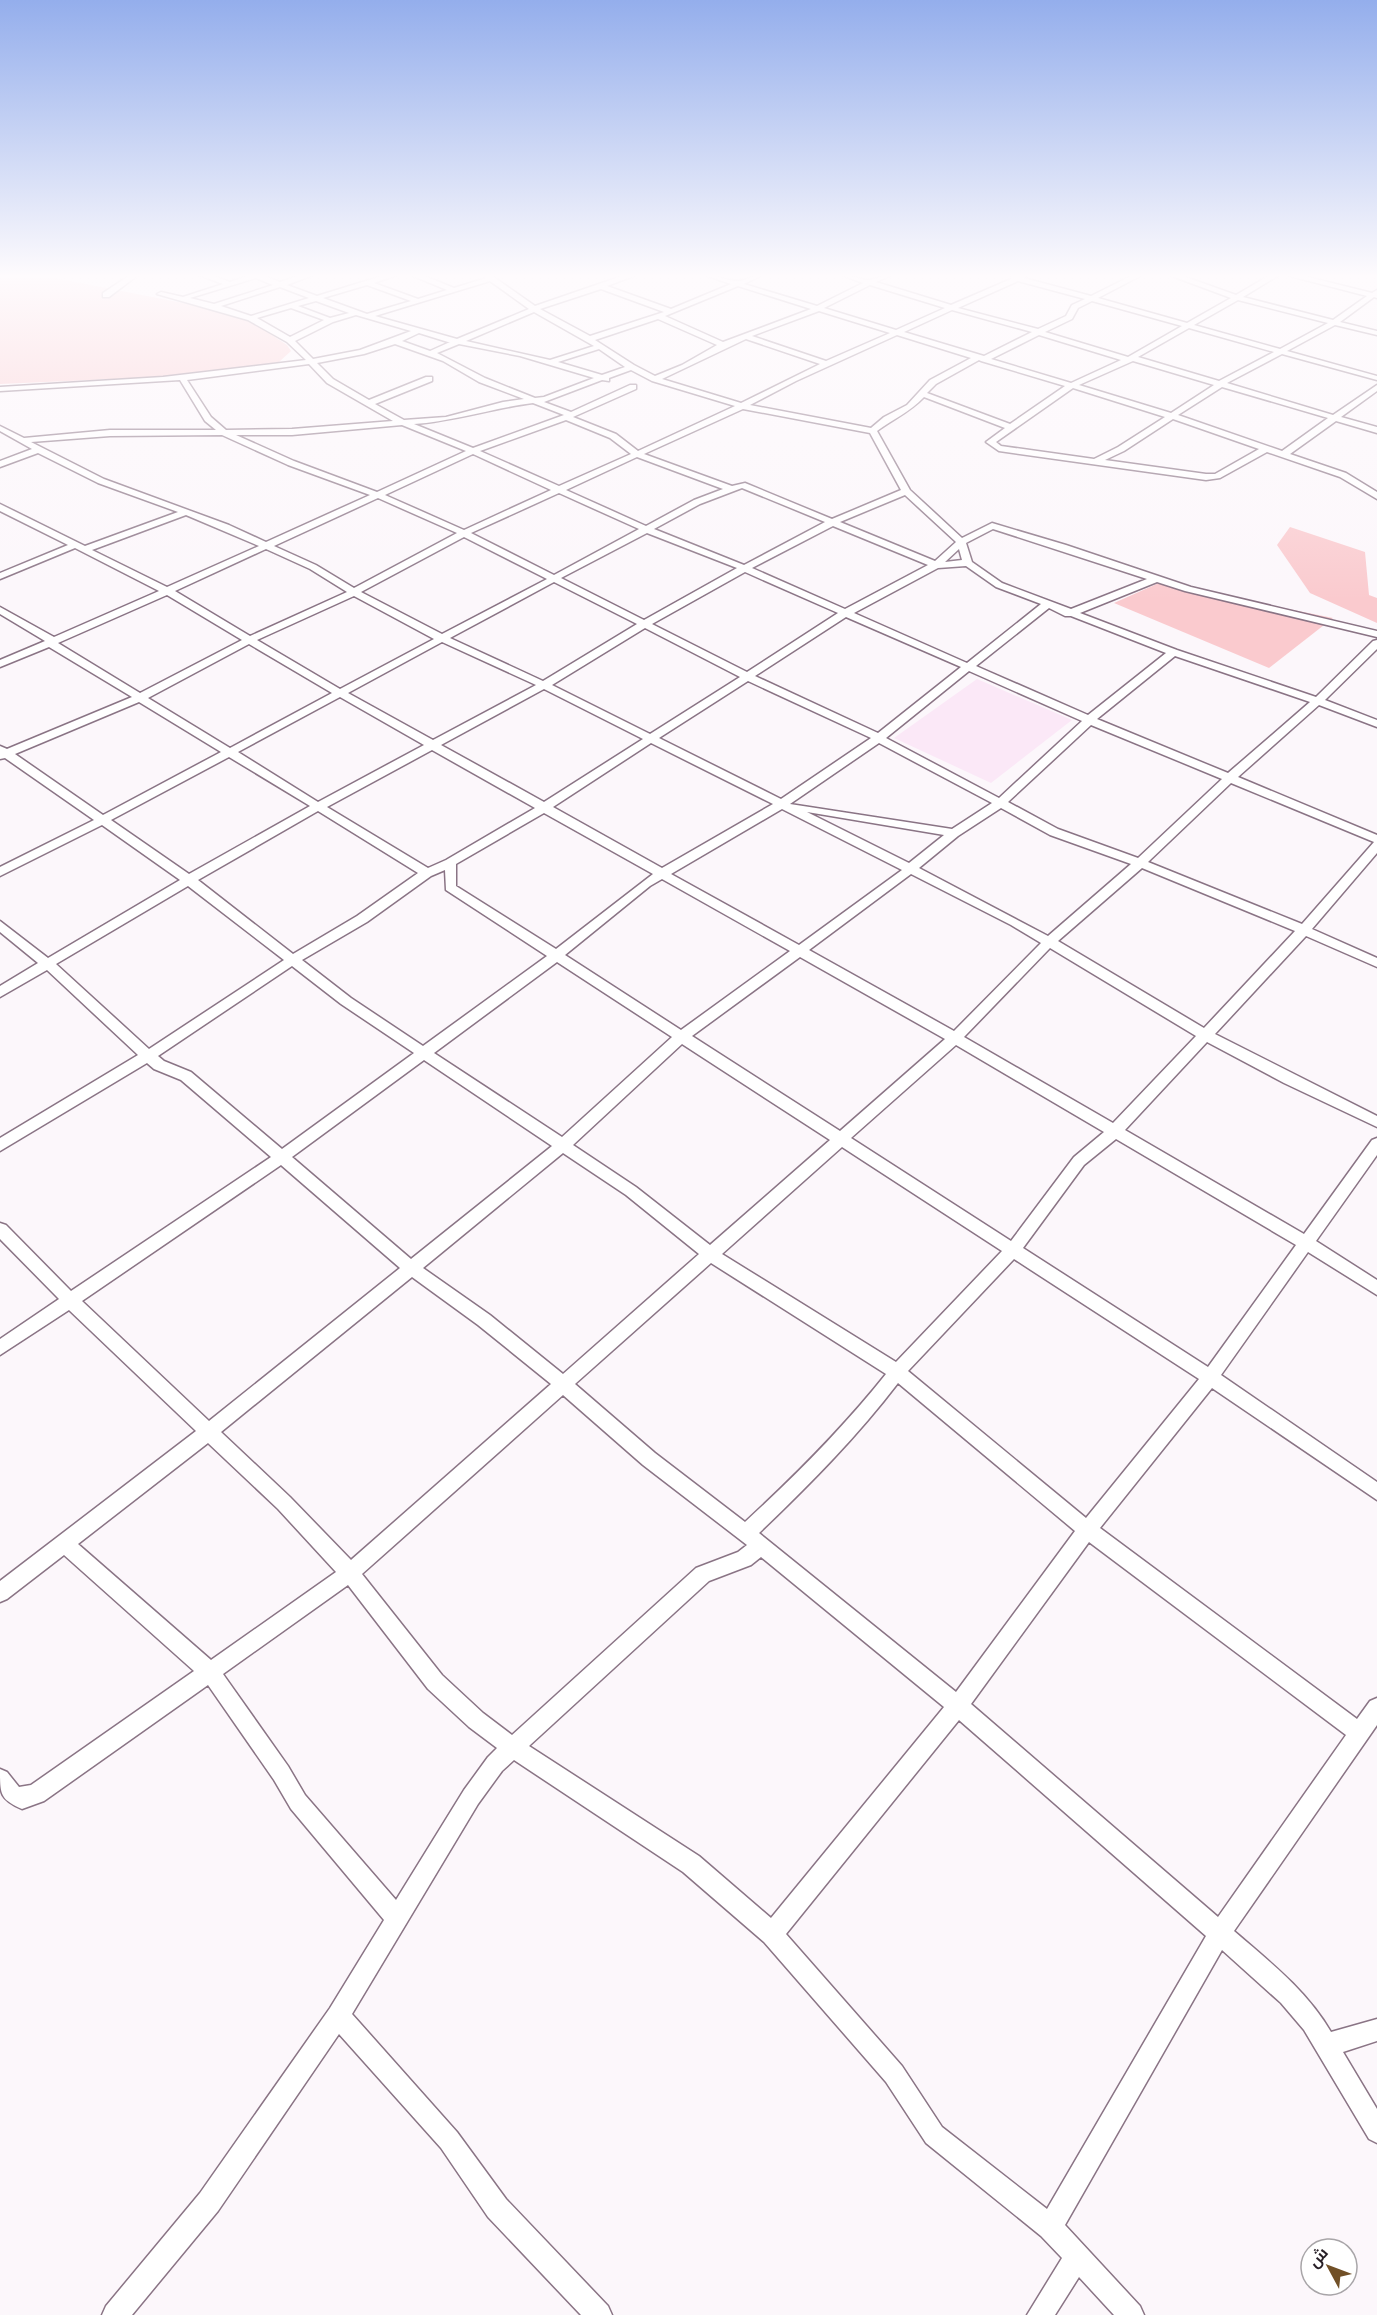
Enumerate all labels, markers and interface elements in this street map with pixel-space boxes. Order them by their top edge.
north arrow [1299,2237,1359,2297]
text: ش [1304,2244,1332,2271]

